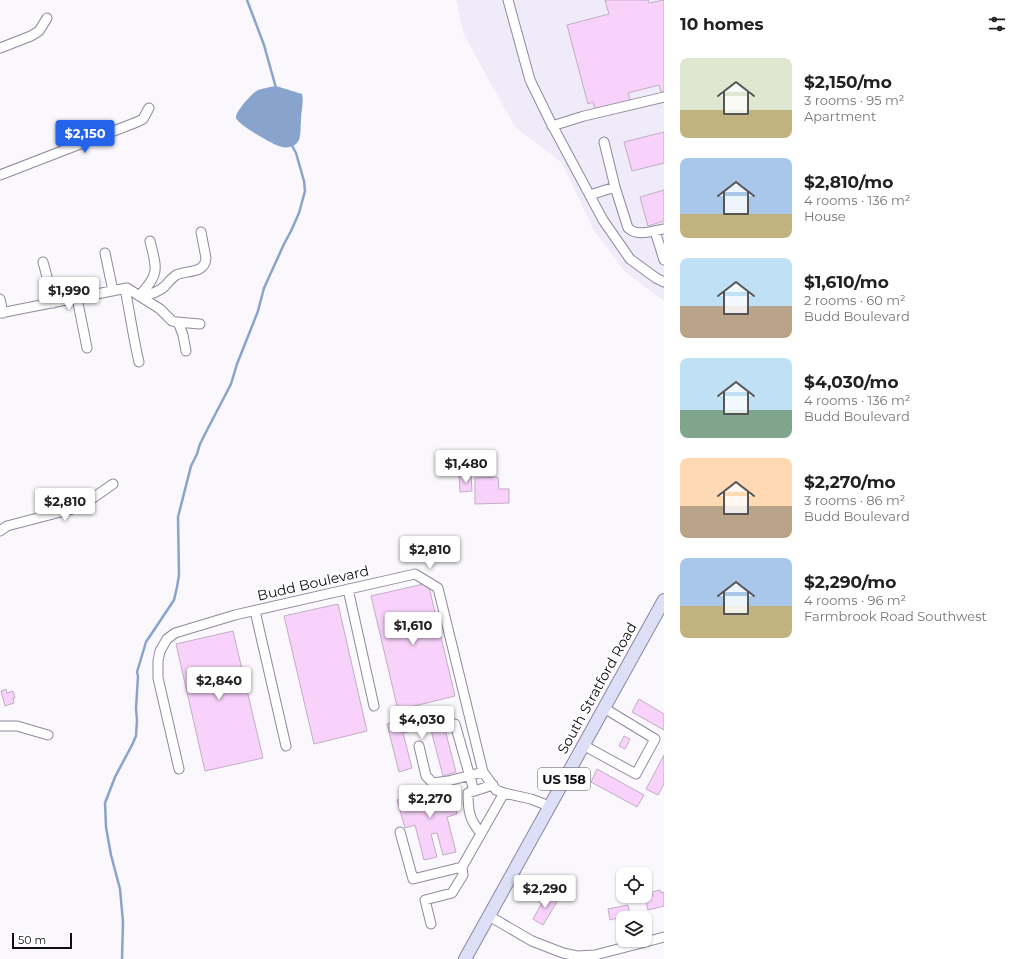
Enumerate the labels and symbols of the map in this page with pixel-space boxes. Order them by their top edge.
pin: $2,150 [52,120,118,154]
pin: $1,990 [36,277,102,311]
pin: $1,480 [433,450,499,484]
pin: $2,810 [32,488,98,522]
pin: $2,810 [397,536,463,570]
street label: Budd Boulevard [255,561,371,605]
pin: $1,610 [380,612,446,646]
street label: South Stratford Road [553,619,641,757]
pin: $2,840 [186,667,252,701]
pin: $4,030 [389,706,455,740]
road number: US 158 [538,768,590,790]
pin: $2,270 [397,785,463,819]
pin: $2,290 [512,875,578,909]
scale bar [12,931,72,950]

